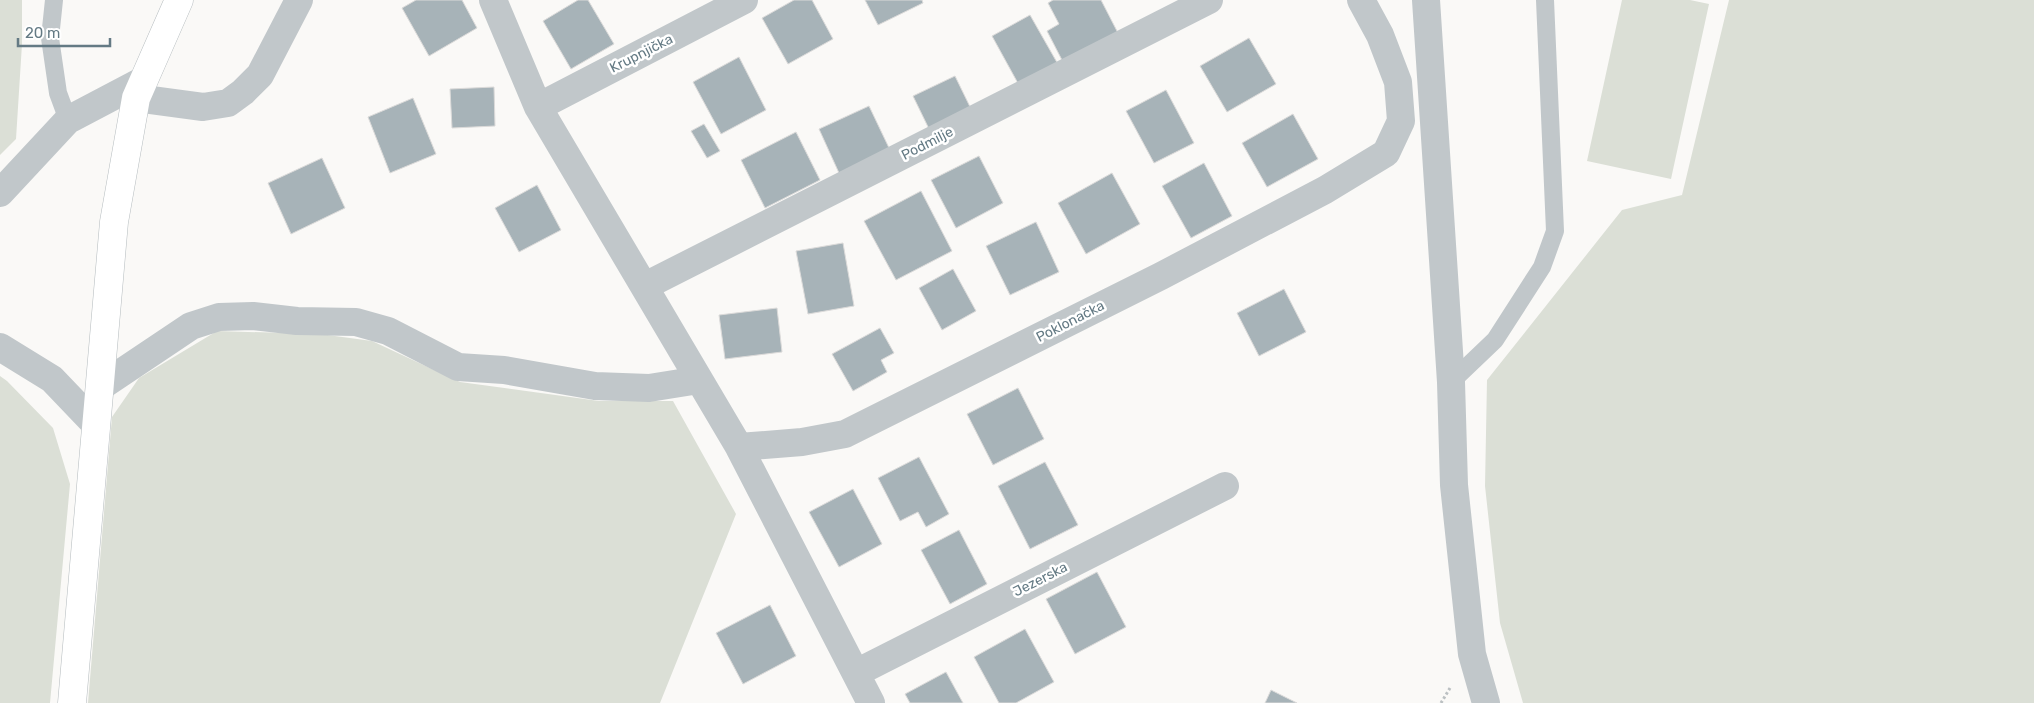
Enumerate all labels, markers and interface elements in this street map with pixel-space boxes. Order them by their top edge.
scale bar [18,15,110,47]
text: 20 m [25,24,60,42]
street label: Krupnjička [607,30,676,77]
street label: Podmilje [898,123,956,164]
street label: Poklonačka [1033,297,1107,346]
street label: Jezerska [1010,559,1070,600]

